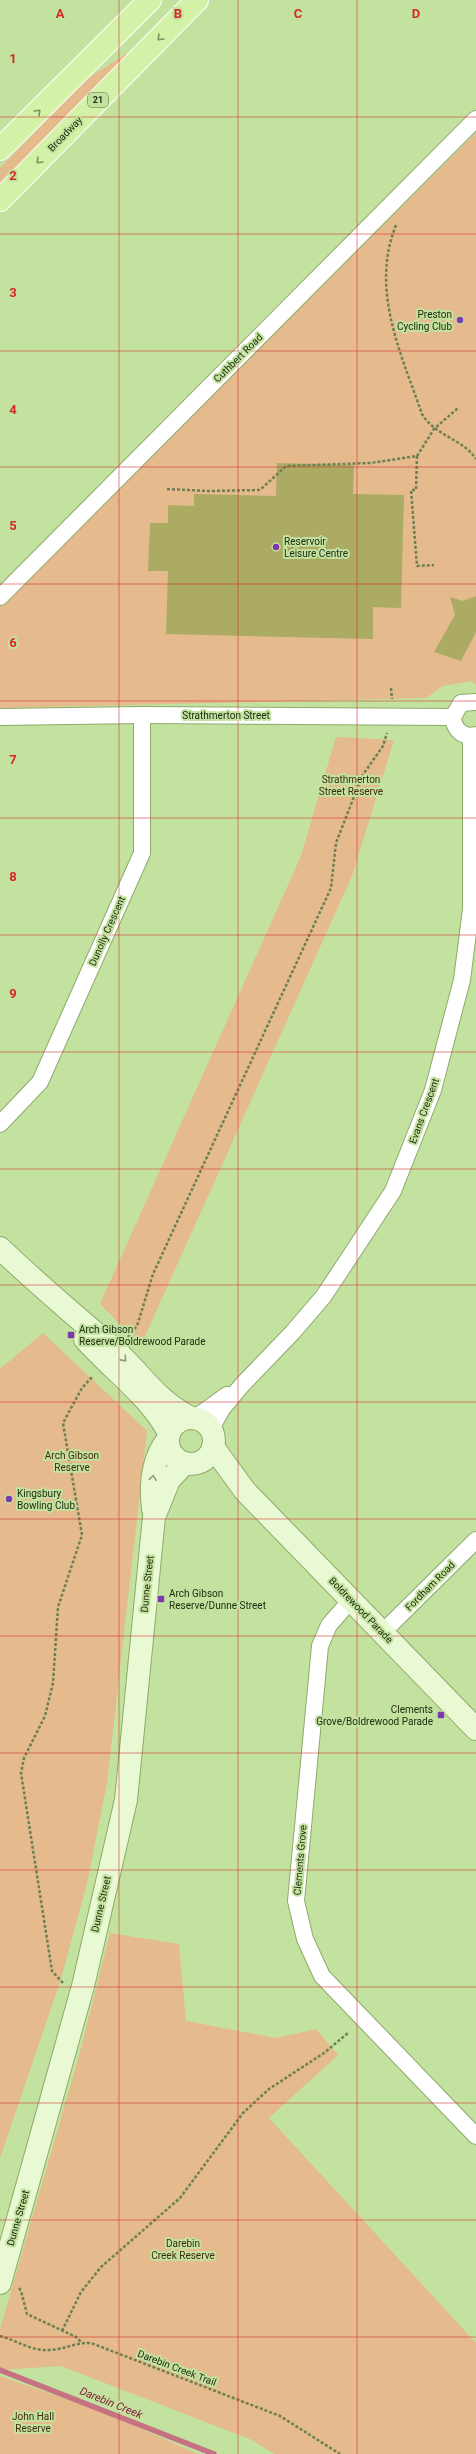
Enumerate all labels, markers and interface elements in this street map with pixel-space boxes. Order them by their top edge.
text: A [56,6,65,21]
text: B [174,6,182,21]
text: C [294,6,303,21]
text: D [412,6,420,21]
one-way arrow [157,33,165,41]
text: 1 [9,51,17,66]
road number: 21 [88,93,108,107]
one-way arrow [33,109,40,117]
street label: Broadway [46,114,84,154]
one-way arrow [36,156,44,164]
text: 2 [9,168,17,183]
text: 3 [9,285,17,300]
place label: Preston Cycling Club [397,309,452,332]
marker: Preston Cycling Club [455,315,465,325]
street label: Cuthbert Road [211,331,265,385]
text: 4 [9,402,17,417]
text: 5 [9,518,17,533]
place label: Reservoir Leisure Centre [284,536,348,559]
marker: Reservoir Leisure Centre [271,542,281,552]
text: 6 [9,635,17,650]
street label: Strathmerton Street [182,710,270,721]
text: 7 [9,752,17,767]
park label: Strathmerton Street Reserve [319,774,383,797]
text: 8 [9,869,17,884]
street label: Dunolly Crescent [87,895,127,967]
text: 9 [9,986,17,1001]
street label: Evans Crescent [407,1077,441,1145]
place label: Arch Gibson Reserve/Boldrewood Parade [79,1324,206,1347]
marker: Arch Gibson Reserve/Boldrewood Parade [66,1330,76,1340]
one-way arrow [119,1354,126,1362]
park label: Arch Gibson Reserve [45,1450,99,1473]
one-way arrow [148,1475,157,1481]
place label: Kingsbury Bowling Club [17,1488,75,1511]
marker: Kingsbury Bowling Club [4,1494,14,1504]
street label: Dunne Street [139,1555,155,1613]
street label: Fordham Road [403,1559,457,1613]
street label: Boldrewood Parade [327,1575,395,1645]
place label: Arch Gibson Reserve/Dunne Street [169,1588,266,1611]
marker: Arch Gibson Reserve/Dunne Street [156,1594,166,1604]
place label: Clements Grove/Boldrewood Parade [316,1704,433,1727]
marker: Clements Grove/Boldrewood Parade [436,1710,446,1720]
street label: Clements Grove [291,1824,309,1896]
street label: Dunne Street [89,1875,113,1933]
street label: Dunne Street [5,2189,31,2247]
park label: Darebin Creek Reserve [151,2238,215,2261]
street label: Darebin Creek Trail [136,2348,218,2388]
water label: Darebin Creek [78,2385,145,2422]
park label: John Hall Reserve [12,2411,54,2434]

